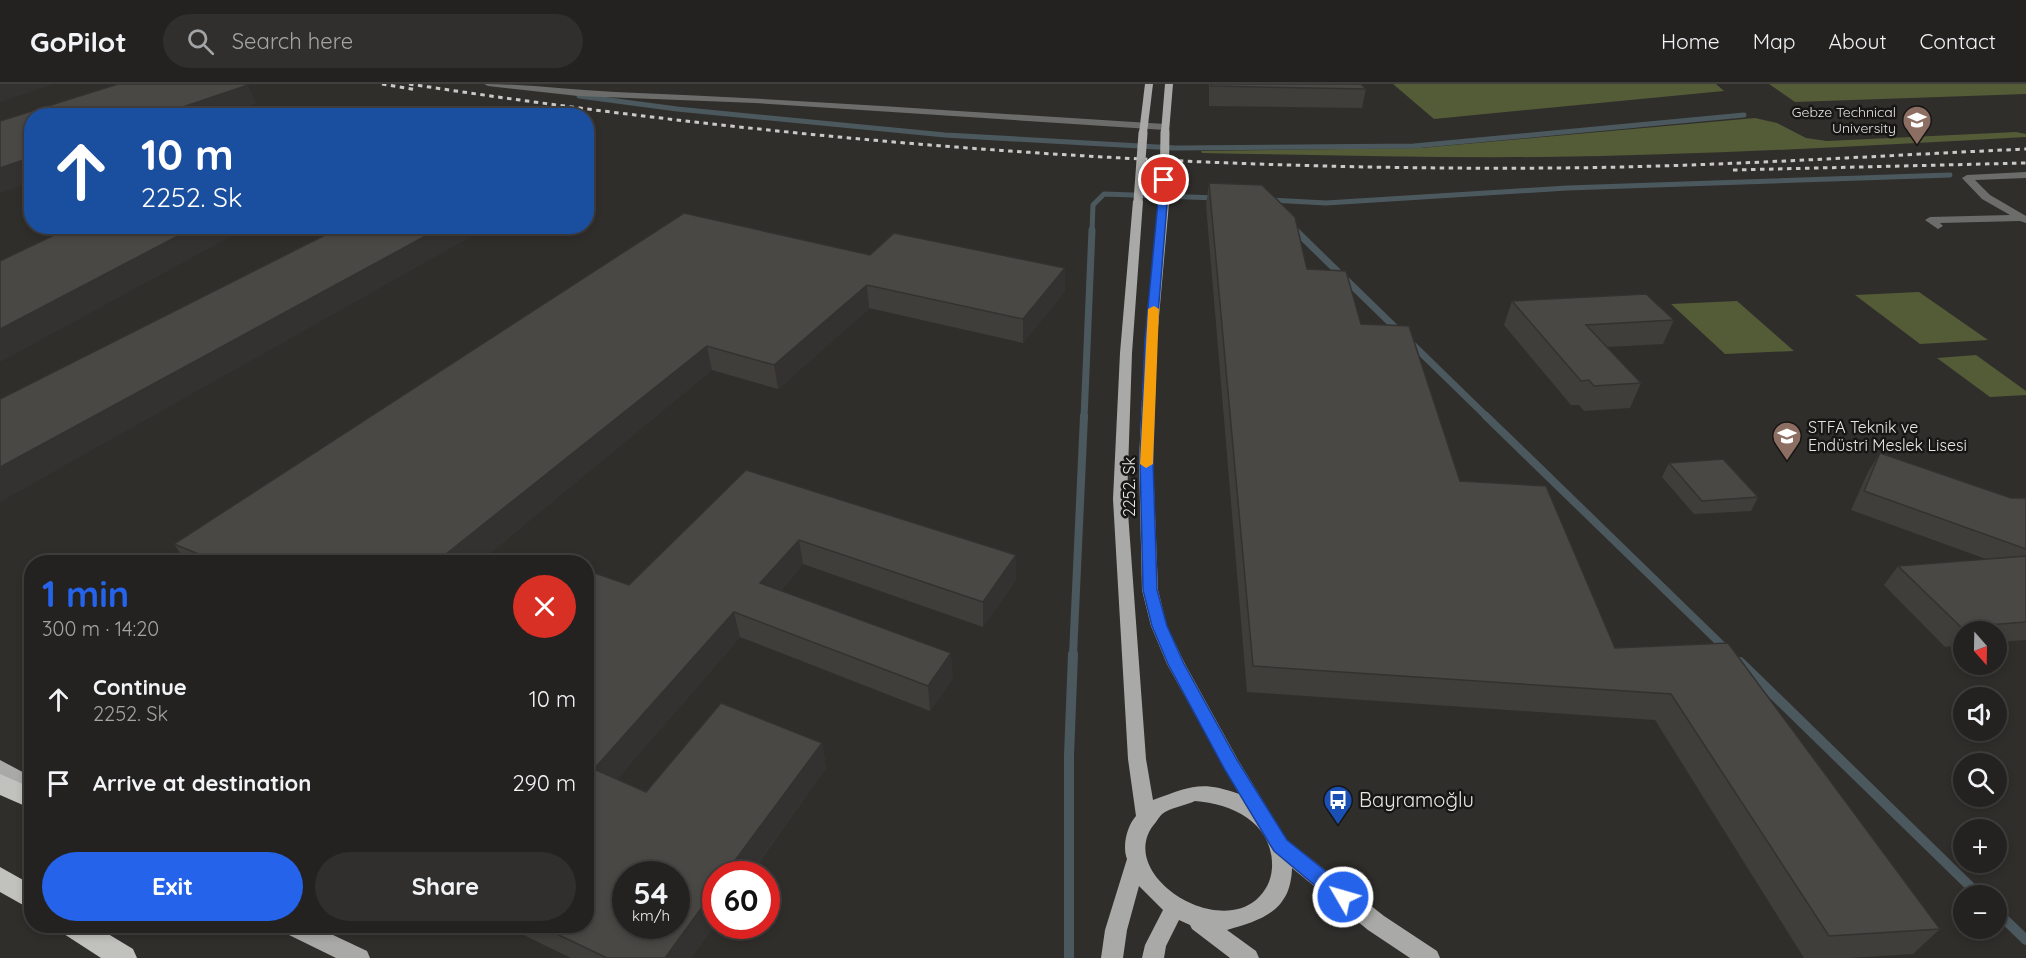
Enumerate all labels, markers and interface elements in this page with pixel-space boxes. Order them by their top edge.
search box [163,14,583,68]
text: GoPilot [30,24,127,59]
icon: search [184,25,217,58]
text: Search here [232,27,353,55]
text: Home [1661,28,1720,54]
text: Map [1753,28,1796,54]
text: About [1829,28,1887,54]
text: Contact [1920,28,1996,54]
place label: Gebze Technical University [1792,103,1896,137]
school or university icon: Gebze Technical University [1901,104,1933,146]
text: 10 m [141,128,234,181]
icon: ahead [42,132,120,210]
pin [1138,154,1189,205]
icon: arrive [1147,163,1180,196]
text: 2252. Sk [141,180,242,214]
place label: STFA Teknik ve Endüstri Meslek Lisesi [1808,417,1967,455]
school or university icon: STFA Teknik ve Endüstri Meslek Lisesi [1771,420,1803,462]
street label: 2252. Sk [1119,457,1139,517]
text: 1 min [42,571,129,616]
button: close [513,575,576,638]
text: 300 m · 14:20 [42,616,159,641]
north arrow [1953,621,2007,675]
map controls [1953,621,2007,939]
text: Continue [93,673,187,701]
icon: ahead [42,683,75,716]
text: 10 m [529,685,576,713]
button: sound [1953,687,2007,741]
text: 2252. Sk [93,701,168,726]
button: search [1953,753,2007,807]
icon: arrive [42,767,75,800]
text: Arrive at destination [93,769,311,797]
text: 290 m [512,769,576,797]
bus stop icon: Bayramoğlu [1322,784,1354,826]
place label: Bayramoğlu [1359,787,1474,812]
button: + [1953,819,2007,873]
button: Exit [42,852,303,921]
button: Share [315,852,576,921]
speed limit sign: 60 [702,861,780,939]
position arrow [1311,865,1375,929]
text: 54 [634,874,668,912]
button: − [1953,885,2007,939]
text: km/h [632,906,670,925]

